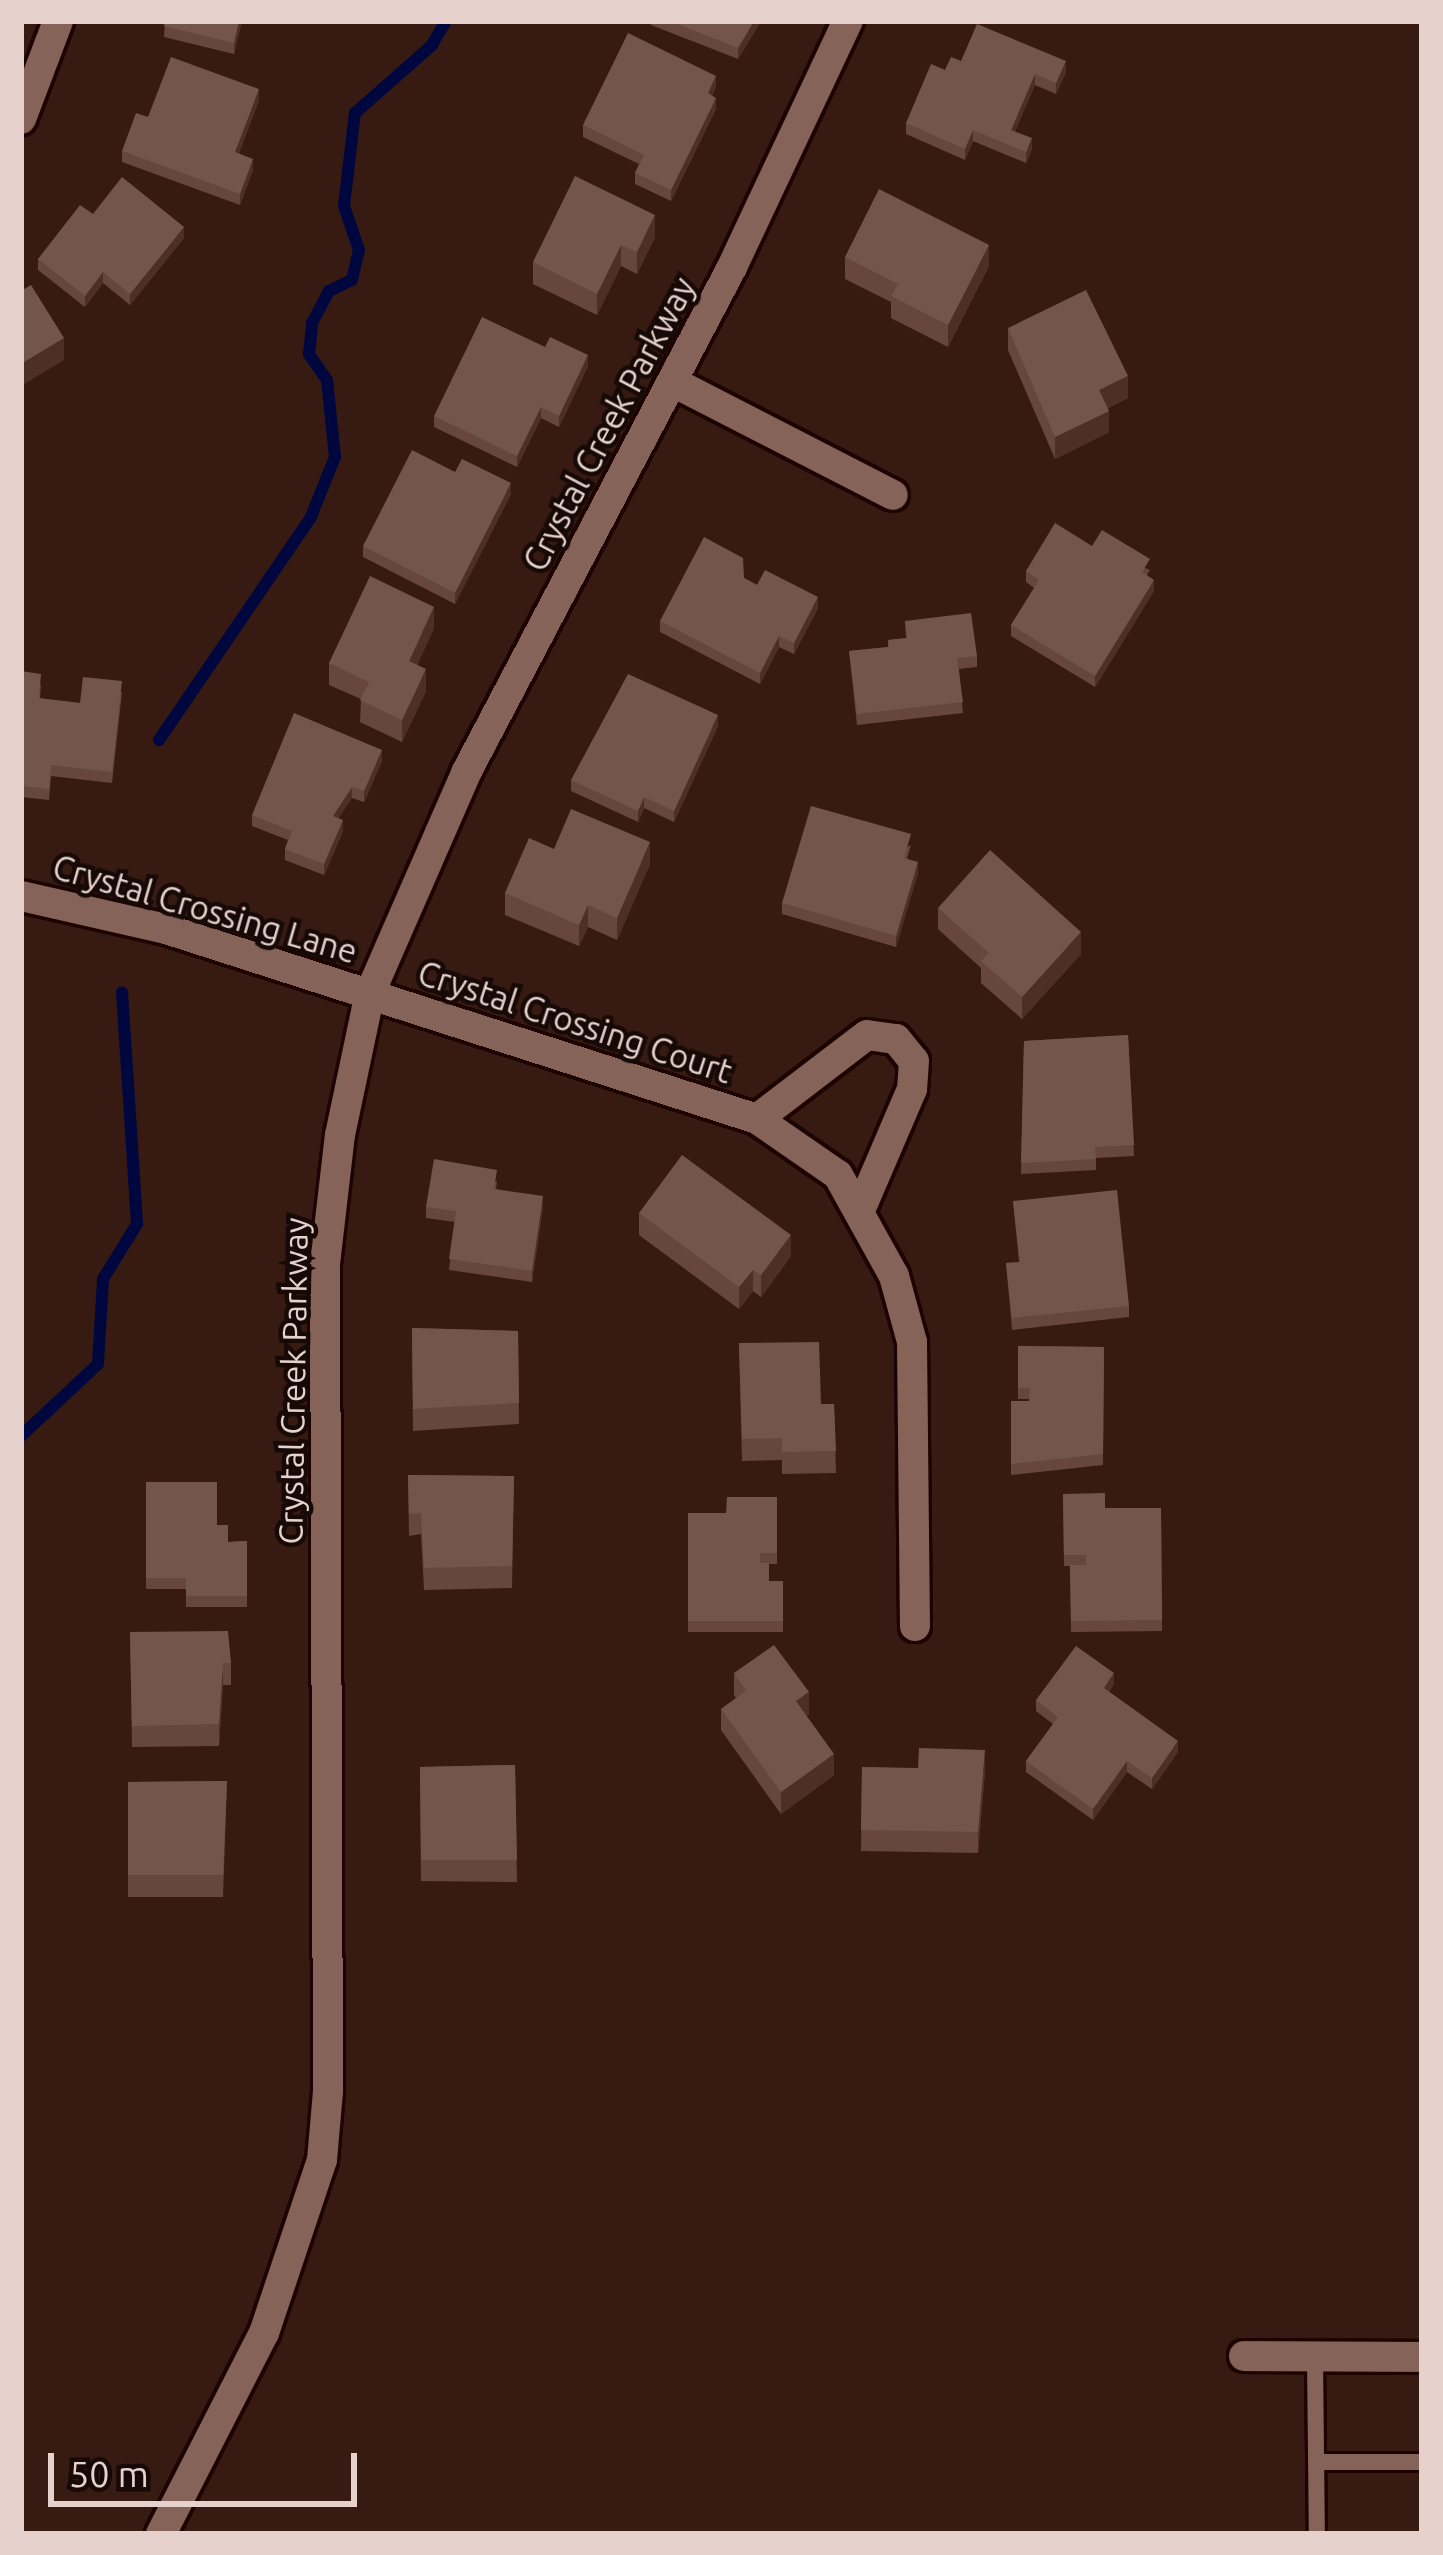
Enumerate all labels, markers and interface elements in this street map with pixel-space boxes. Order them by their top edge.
street label: Crystal Creek Parkway [515,270,703,578]
street label: Crystal Crossing Lane [48,847,362,971]
street label: Crystal Crossing Court [413,953,737,1091]
street label: Crystal Creek Parkway [270,1217,316,1545]
scale bar [54,2429,363,2503]
text: 50 m [69,2453,149,2494]

